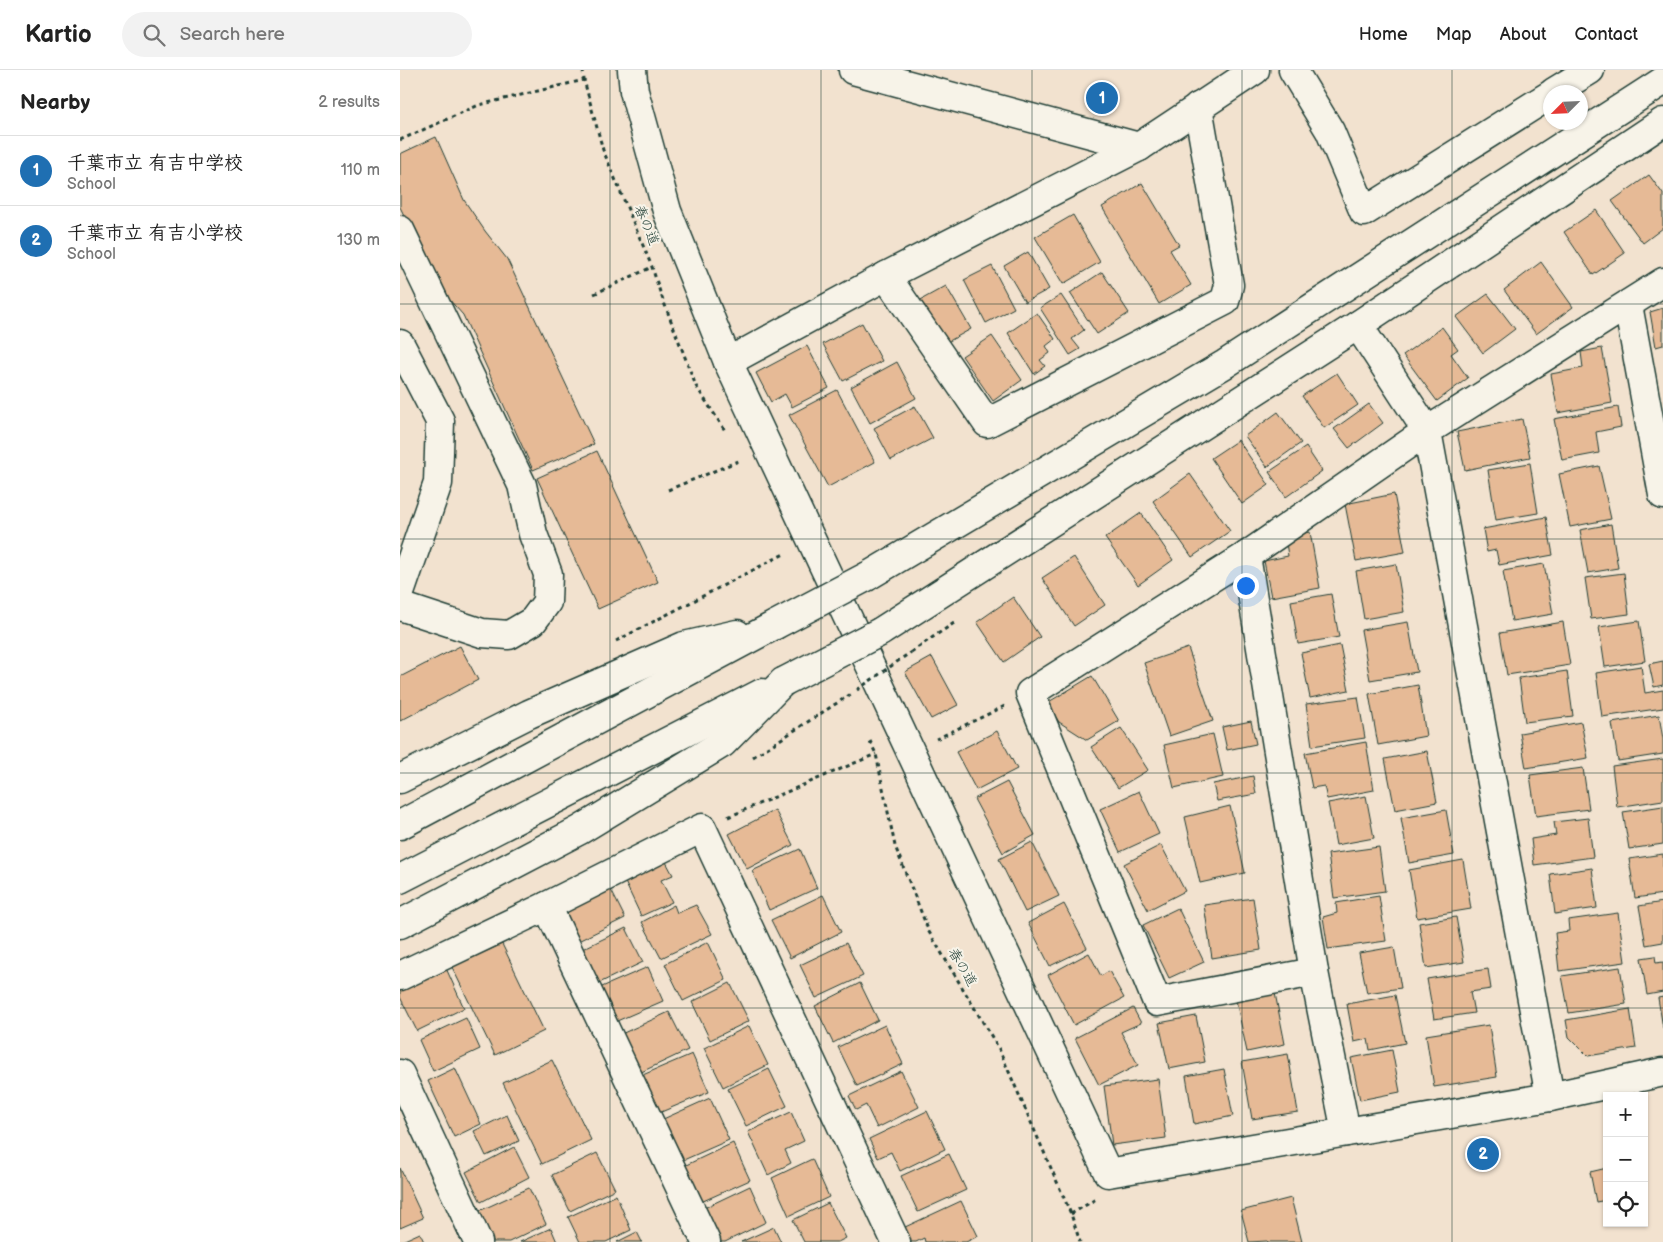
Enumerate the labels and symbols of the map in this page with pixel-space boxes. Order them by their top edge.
pin: 1 [1086,79,1118,117]
north arrow [1543,85,1588,130]
street label: 春の道 [631,203,663,248]
your location [1233,573,1259,599]
street label: 春の道 [944,945,981,990]
pin: 2 [1467,1135,1499,1173]

